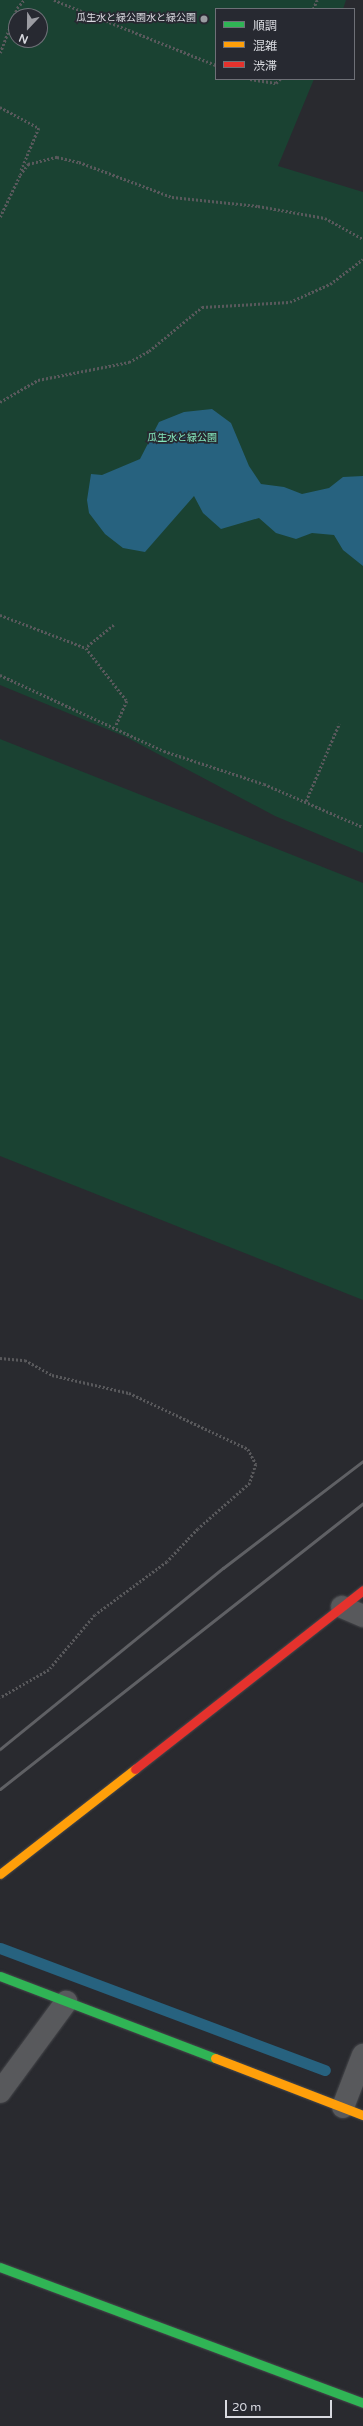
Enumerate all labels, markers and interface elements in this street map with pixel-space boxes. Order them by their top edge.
north arrow [8,8,48,48]
legend [215,8,355,80]
place label: 瓜生水と緑公園水と緑公園 [76,13,196,25]
marker: 瓜生水と緑公園水と緑公園 [199,14,209,24]
text: 順調 [253,19,277,33]
text: N [17,31,30,46]
text: 混雑 [253,39,277,53]
text: 渋滞 [253,59,277,73]
park label: 瓜生水と緑公園 [147,433,217,445]
scale bar [227,2392,334,2418]
text: 20 m [232,2400,261,2414]

